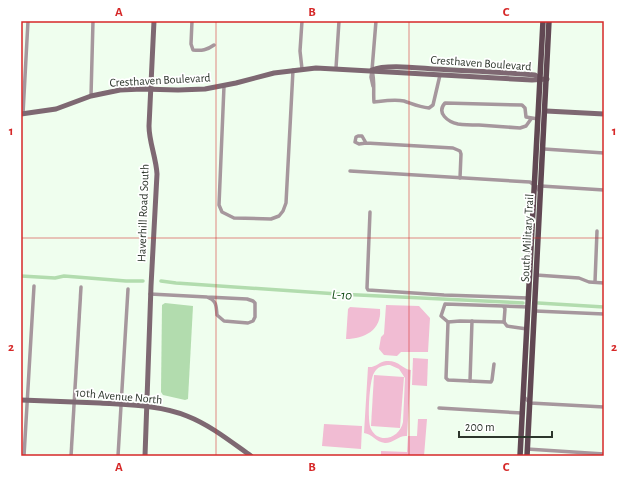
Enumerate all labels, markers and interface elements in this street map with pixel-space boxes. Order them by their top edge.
text: A [115,6,123,19]
text: B [308,6,316,19]
text: C [503,6,510,19]
street label: Cresthaven Boulevard [430,53,532,73]
street label: Cresthaven Boulevard [109,71,211,89]
text: 1 [9,125,13,138]
text: 1 [612,125,616,138]
street label: Haverhill Road South [135,164,151,262]
street label: South Military Trail [519,194,536,283]
water label: L-10 [331,288,353,303]
text: 2 [8,341,14,354]
text: 2 [611,341,617,354]
street label: 10th Avenue North [75,386,163,406]
scale bar [459,413,552,439]
text: 200 m [465,421,495,433]
text: A [115,461,123,474]
text: B [308,461,316,474]
text: C [503,461,510,474]

